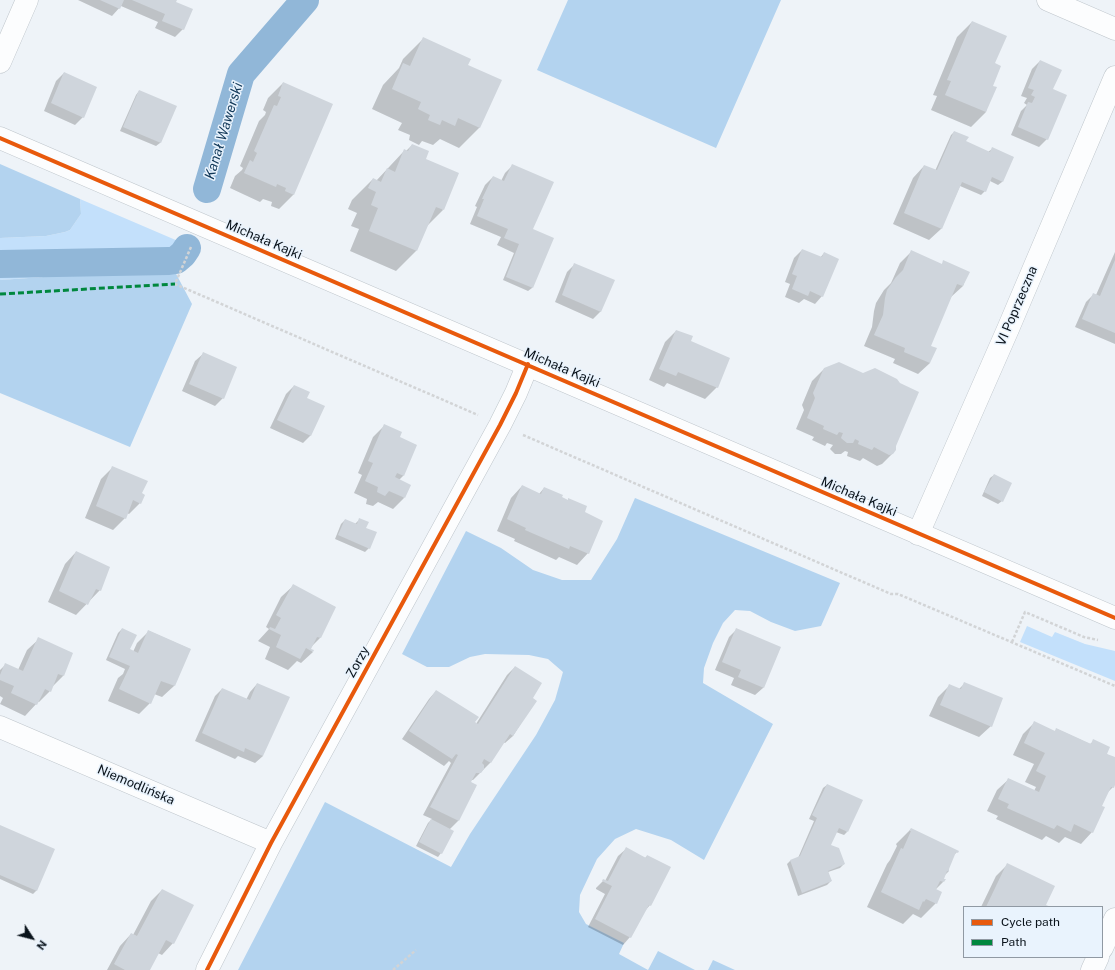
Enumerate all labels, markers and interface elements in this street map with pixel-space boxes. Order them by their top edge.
water label: Kanał Wawerski [201,80,247,182]
street label: Michała Kajki [224,217,304,263]
street label: VI Poprzeczna [993,264,1041,348]
street label: Michała Kajki [522,345,602,391]
street label: Michała Kajki [819,474,899,520]
street label: Zorzy [343,643,373,681]
street label: Niemodlińska [95,762,177,808]
legend [963,906,1103,958]
text: Cycle path [1001,915,1060,929]
north arrow [12,918,52,958]
text: Path [1001,935,1027,949]
text: N [34,938,49,952]

